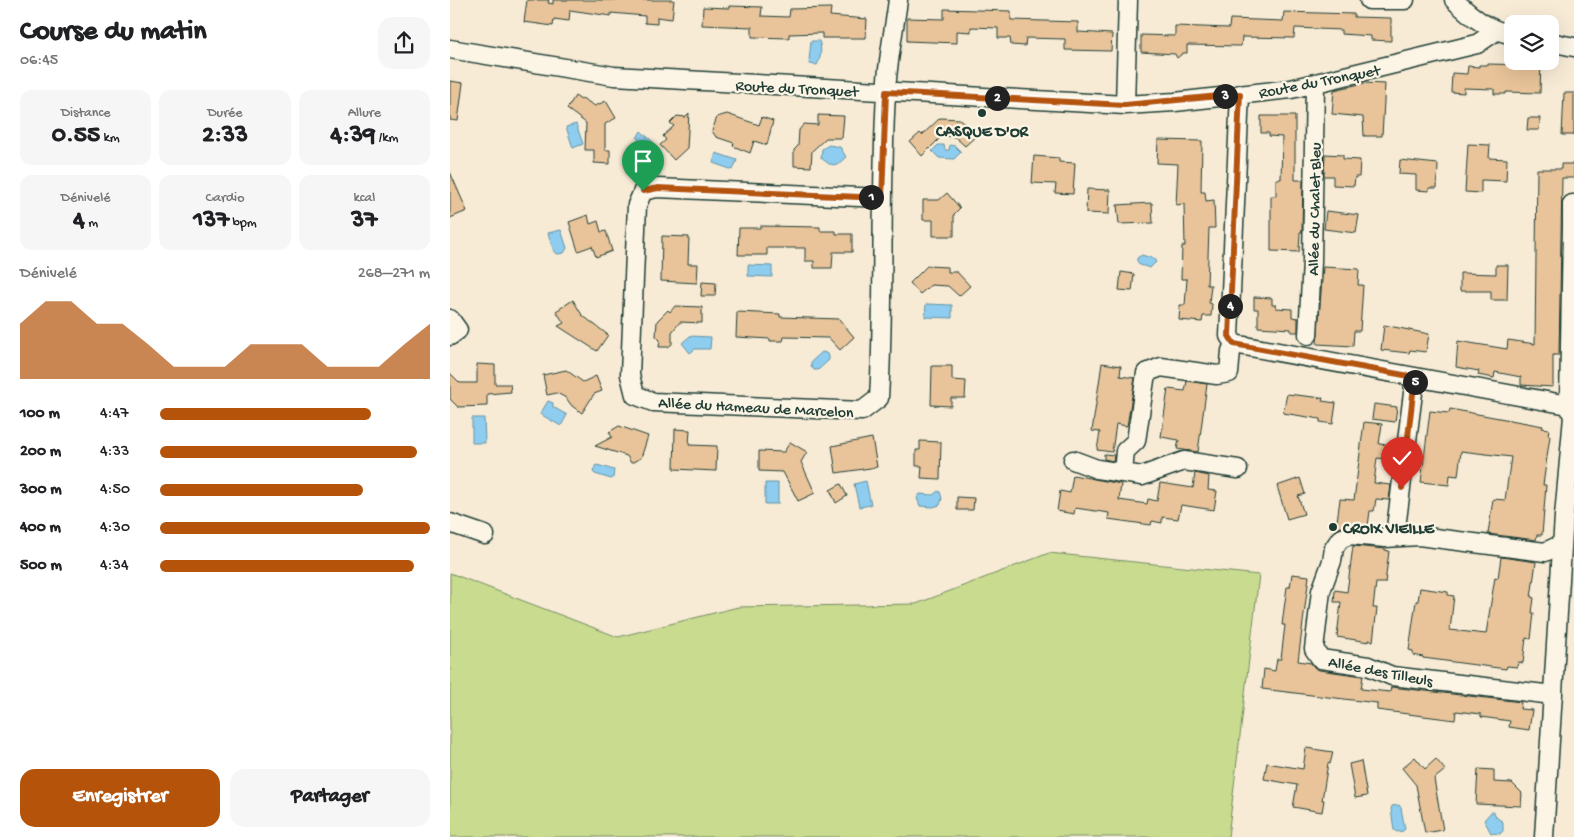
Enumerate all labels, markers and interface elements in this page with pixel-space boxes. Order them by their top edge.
map controls [1504,15,1559,70]
button: layers [1504,15,1559,70]
text: Course du matin [20,16,207,49]
button: share [378,17,430,69]
text: 06:45 [20,52,58,71]
street label: Route du Tronquet [1257,62,1383,105]
street label: Route du Tronquet [735,78,860,103]
pin: 3 [1212,84,1238,108]
pin: 2 [984,86,1010,110]
text: 3 [1222,88,1229,105]
text: 2 [994,90,1001,107]
text: Distance [61,105,110,122]
text: Durée [207,105,243,122]
text: Allure [348,105,381,122]
marker: CASQUE D'OR [976,107,988,119]
text: 0.55 [52,122,100,151]
text: 2:33 [202,122,248,151]
text: 4:39 [330,122,375,151]
place label: CASQUE D'OR [935,124,1030,143]
text: km [100,130,120,147]
text: /km [375,130,398,147]
pin [622,140,664,191]
street label: Allée du Chalet Bleu [1306,142,1327,276]
icon: arrive [629,147,657,175]
pin: 1 [858,184,884,210]
text: 1 [869,189,874,206]
text: Dénivelé [61,190,111,207]
text: Cardio [206,190,244,207]
text: kcal [353,190,375,207]
text: 4 [73,207,85,236]
text: 137 [193,207,229,236]
text: 37 [351,207,377,236]
text: m [85,215,98,232]
text: bpm [229,215,257,232]
text: Dénivelé [20,265,77,284]
text: 268–271 m [358,265,430,284]
pin: 4 [1218,294,1242,318]
text: 4 [1227,298,1234,315]
pin: 5 [1402,370,1428,394]
text: 5 [1412,374,1419,391]
street label: Allée du Hameau de Marcelon [658,395,854,424]
text: 100 m [20,405,60,424]
text: 4:47 [100,405,128,424]
pin [1381,437,1423,488]
text: 200 m [20,443,61,462]
text: 4:33 [100,443,129,462]
icon: check [1388,444,1416,472]
text: 300 m [20,481,62,500]
text: 4:50 [100,481,130,500]
text: 400 m [20,519,61,538]
text: 4:30 [100,519,130,538]
marker: CROIX VIEILLE [1327,521,1339,533]
place label: CROIX VIEILLE [1342,521,1435,540]
text: 500 m [20,557,62,576]
text: 4:34 [100,557,128,576]
street label: Allée des Tilleuls [1327,654,1435,693]
button: Enregistrer [20,769,220,827]
button: Partager [230,769,430,827]

